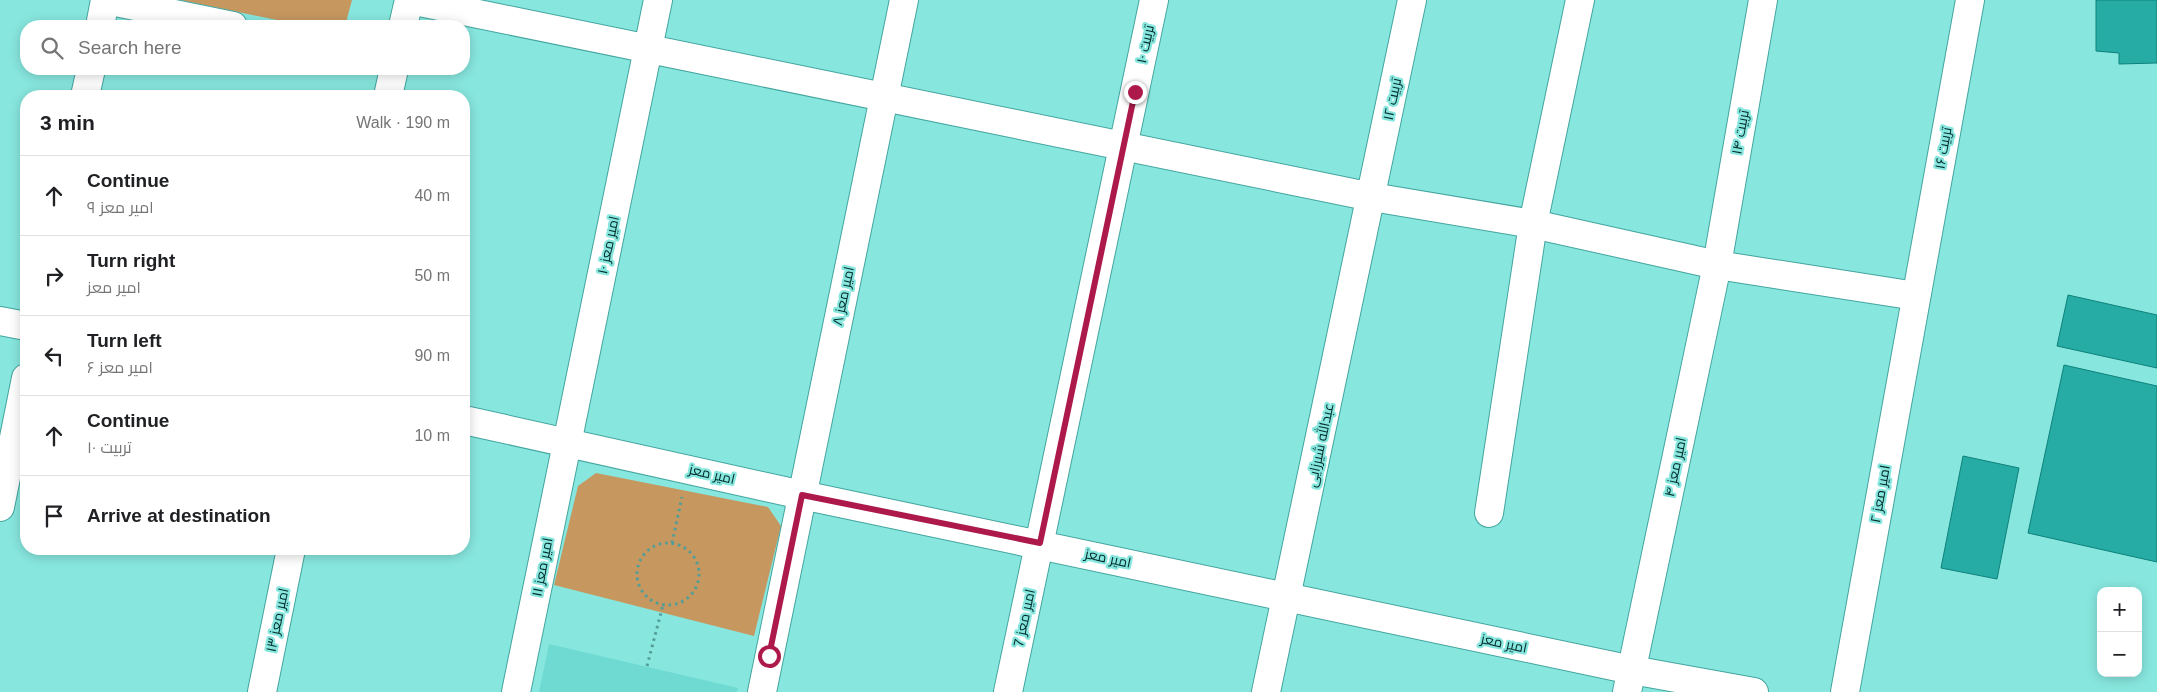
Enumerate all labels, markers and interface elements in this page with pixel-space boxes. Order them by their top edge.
search box [20,20,470,75]
street label: تربیت ۱۰ [1133,23,1157,65]
icon: search [38,34,66,62]
text: Search here [78,37,182,58]
street label: تربیت ۱۲ [1380,76,1404,122]
route end [1124,81,1147,104]
street label: تربیت ۱۴ [1728,108,1752,155]
text: 3 min [40,111,95,134]
text: Walk · 190 m [356,114,450,131]
street label: تربیت ۱۶ [1931,126,1955,170]
text: Continue [87,170,169,191]
icon: ahead [40,182,68,210]
text: 40 m [414,187,450,204]
text: امیر معز ۹ [87,199,154,216]
street label: امیر معز ۱۰ [594,215,622,275]
text: Turn right [87,250,175,271]
icon: right [40,262,68,290]
street label: امیر معز ۸ [829,265,857,327]
text: 50 m [414,267,450,284]
text: امیر معز [87,279,141,296]
text: Turn left [87,330,162,351]
icon: left [40,342,68,370]
text: 90 m [414,347,450,364]
text: امیر معز ۶ [87,359,153,376]
street label: عبدالله شیرزایی [1302,401,1337,489]
text: Continue [87,410,169,431]
icon: ahead [40,422,68,450]
text: 10 m [414,427,450,444]
street label: امیر معز ۴ [1661,436,1689,498]
text: تربیت ۱۰ [87,439,132,456]
street label: امیر معز [686,461,737,487]
street label: امیر معز ۲ [1867,464,1893,524]
icon: arrive [40,502,68,530]
text: Arrive at destination [87,505,271,526]
street label: امیر معز ۱۱ [528,536,556,598]
street label: امیر معز [1082,545,1133,571]
street label: امیر معز ۱۳ [262,587,292,653]
map controls [2097,587,2142,677]
button: + [2097,587,2142,632]
street label: امیر معز 7 [1010,588,1038,648]
street label: امیر معز [1478,630,1529,656]
button: − [2097,632,2142,677]
route start [758,645,781,668]

